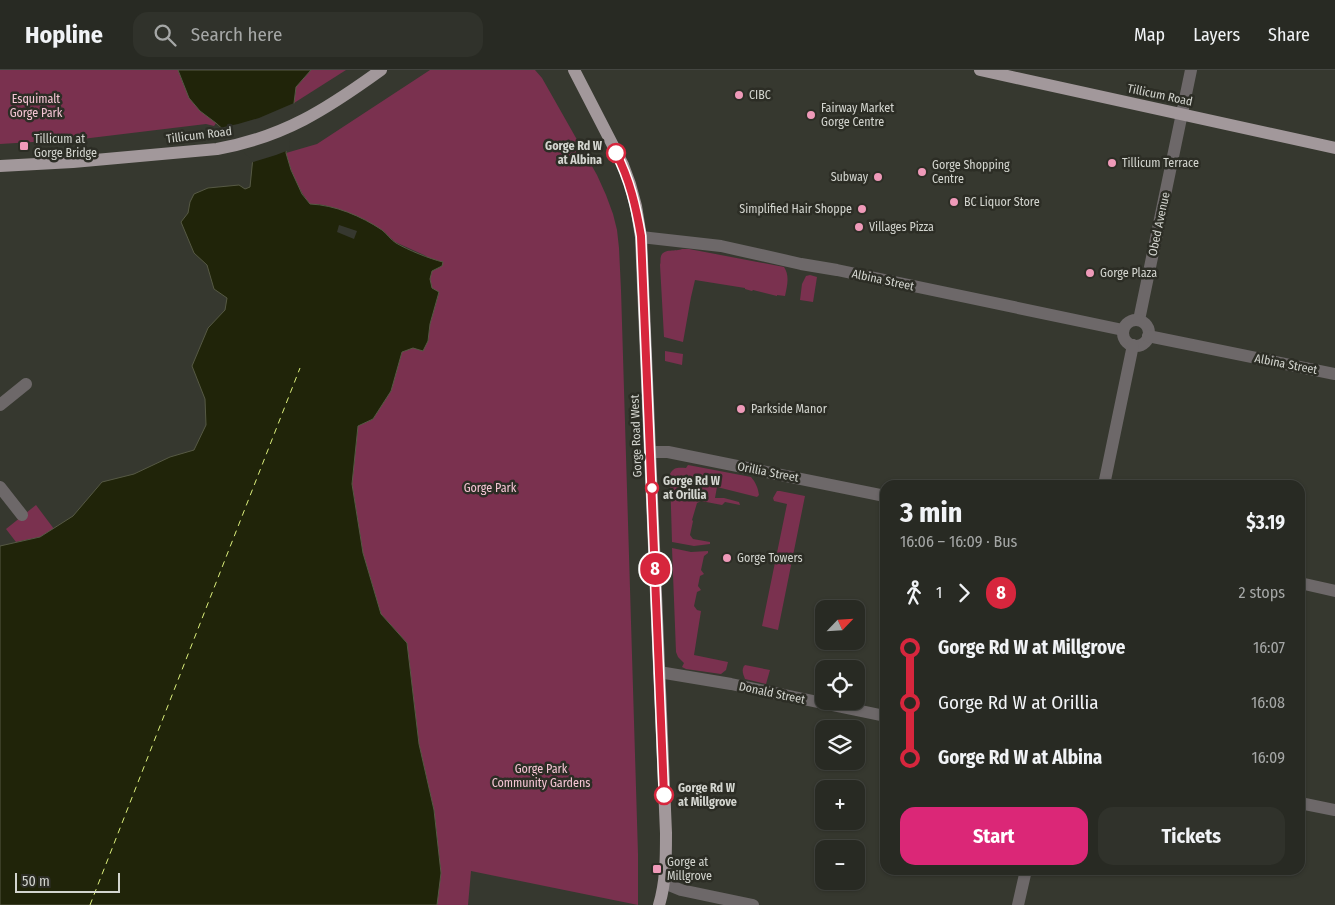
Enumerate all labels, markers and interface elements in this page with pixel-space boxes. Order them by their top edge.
search box [133,12,483,57]
text: Hopline [25,21,103,49]
icon: search [151,21,179,49]
text: Search here [191,23,282,46]
text: Map [1134,24,1165,46]
text: Layers [1193,24,1240,46]
text: Share [1268,24,1310,46]
street label: Tillicum Road [1126,81,1194,109]
place label: CIBC [749,88,771,102]
marker: CIBC [733,89,745,101]
park label: Esquimalt Gorge Park [10,92,63,120]
place label: Fairway Market Gorge Centre [821,101,894,129]
marker: Fairway Market Gorge Centre [805,109,817,121]
street label: Tillicum Road [165,124,233,146]
place label: Tillicum at Gorge Bridge [34,132,97,160]
place label: Gorge Rd W at Albina [545,139,603,167]
marker: Tillicum at Gorge Bridge [18,140,30,152]
marker: Gorge Rd W at Albina [606,143,626,163]
place label: Tillicum Terrace [1122,156,1199,170]
marker: Tillicum Terrace [1106,157,1118,169]
place label: Gorge Shopping Centre [932,158,1010,186]
marker: Gorge Shopping Centre [916,166,928,178]
place label: Subway [831,170,869,184]
marker: Subway [872,171,884,183]
street label: Obed Avenue [1145,191,1173,257]
place label: BC Liquor Store [964,195,1040,209]
marker: BC Liquor Store [948,196,960,208]
place label: Simplified Hair Shoppe [739,202,852,216]
marker: Simplified Hair Shoppe [856,203,868,215]
place label: Villages Pizza [869,220,934,234]
marker: Villages Pizza [853,221,865,233]
place label: Gorge Plaza [1100,266,1157,280]
street label: Albina Street [851,267,916,293]
marker: Gorge Plaza [1084,267,1096,279]
street label: Albina Street [1254,351,1319,377]
street label: Gorge Road West [628,394,644,478]
place label: Parkside Manor [751,402,828,416]
marker: Parkside Manor [735,403,747,415]
street label: Orillia Street [736,459,800,485]
place label: Gorge Rd W at Orillia [663,474,721,502]
park label: Gorge Park [464,481,517,495]
marker: Gorge Rd W at Orillia [645,481,659,495]
text: 3 min [900,496,962,529]
text: $3.19 [1246,511,1285,534]
text: 16:06 – 16:09 · Bus [900,532,1017,551]
place label: Gorge Towers [737,551,803,565]
marker: Gorge Towers [721,552,733,564]
line badge: 8 [639,553,671,585]
text: 8 [650,558,660,580]
icon: walk [900,579,928,607]
icon: forward [950,579,978,607]
text: 8 [996,582,1006,604]
text: 1 [936,583,942,602]
text: 2 stops [1239,583,1285,602]
north arrow [815,600,865,650]
map controls [815,600,865,890]
text: Gorge Rd W at Millgrove [938,636,1125,659]
text: 16:07 [1253,638,1285,657]
button: locate [815,660,865,710]
street label: Donald Street [738,679,806,707]
text: Gorge Rd W at Orillia [938,691,1099,714]
text: 16:08 [1251,693,1285,712]
button: layers [815,720,865,770]
text: Gorge Rd W at Albina [938,746,1102,769]
text: 16:09 [1251,748,1285,767]
park label: Gorge Park Community Gardens [492,762,590,790]
button: + [815,780,865,830]
place label: Gorge Rd W at Millgrove [678,781,737,809]
marker: Gorge Rd W at Millgrove [654,785,674,805]
button: Start [900,807,1088,865]
button: Tickets [1098,807,1285,865]
button: − [815,840,865,890]
place label: Gorge at Millgrove [667,855,712,883]
marker: Gorge at Millgrove [651,863,663,875]
scale bar [15,870,120,893]
text: 50 m [22,873,50,890]

